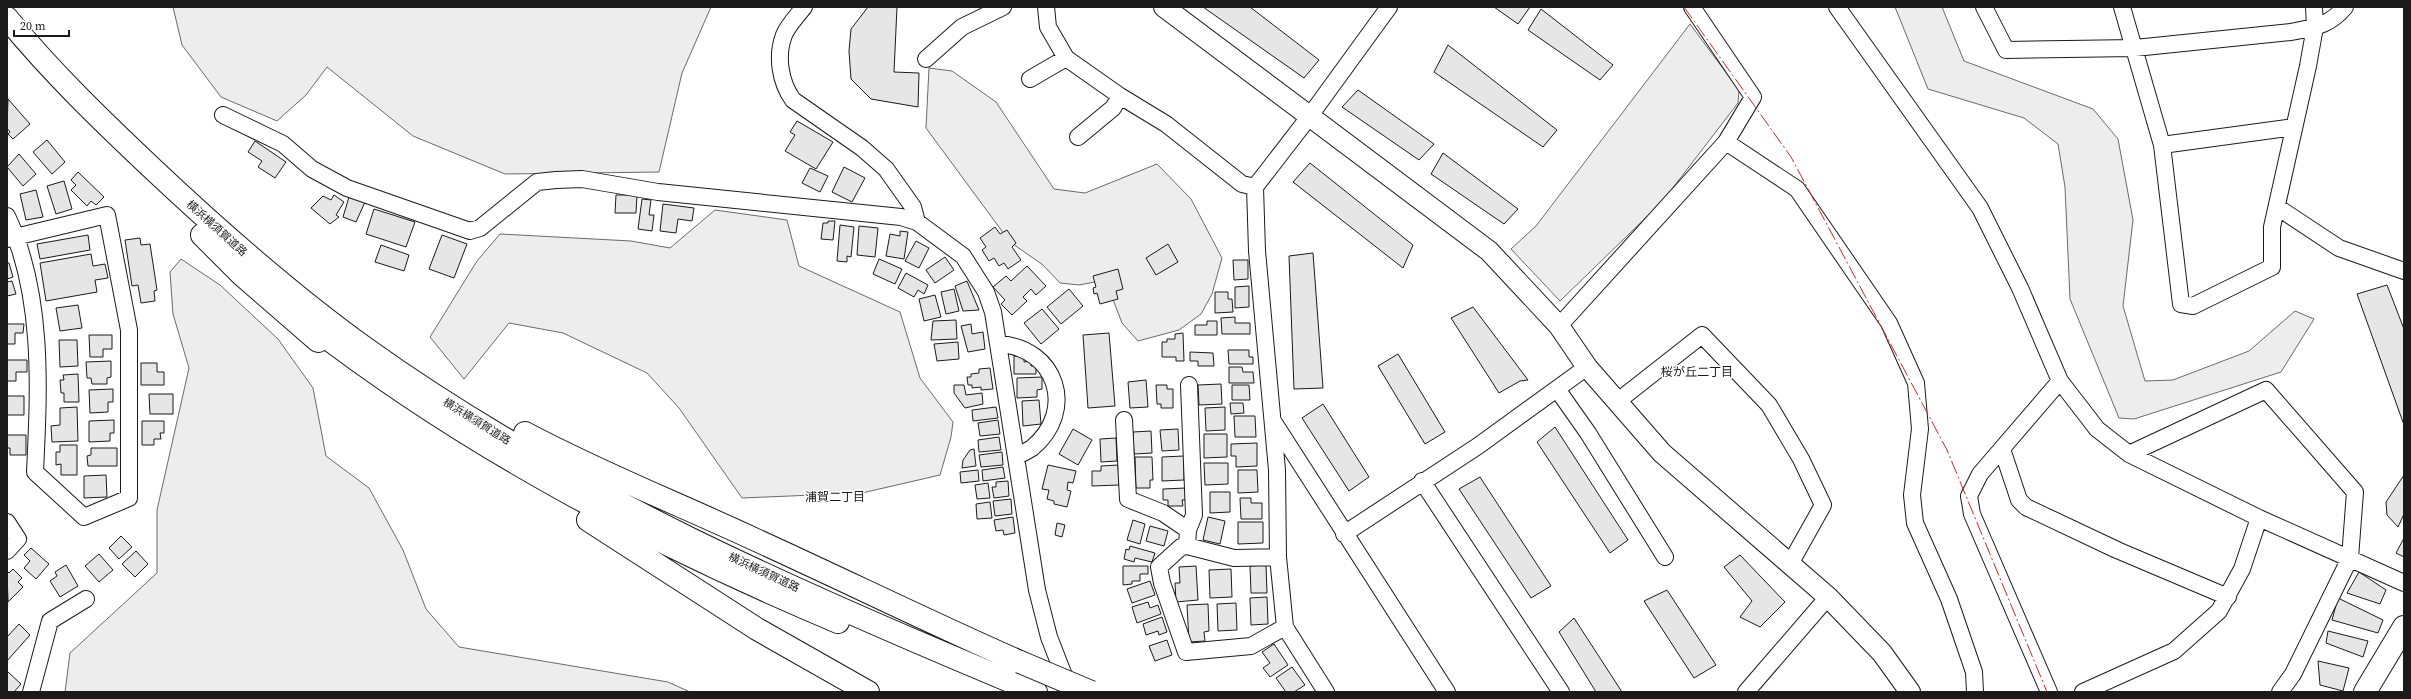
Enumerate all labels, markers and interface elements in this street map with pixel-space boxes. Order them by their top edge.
scale bar [14,12,69,38]
text: 20 m [20,18,46,34]
street label: 横浜横須賀道路 [183,197,250,260]
district label: 桜が丘二丁目 [1661,364,1733,380]
street label: 横浜横須賀道路 [440,395,513,448]
district label: 浦賀二丁目 [805,489,865,505]
street label: 横浜横須賀道路 [726,549,802,596]

